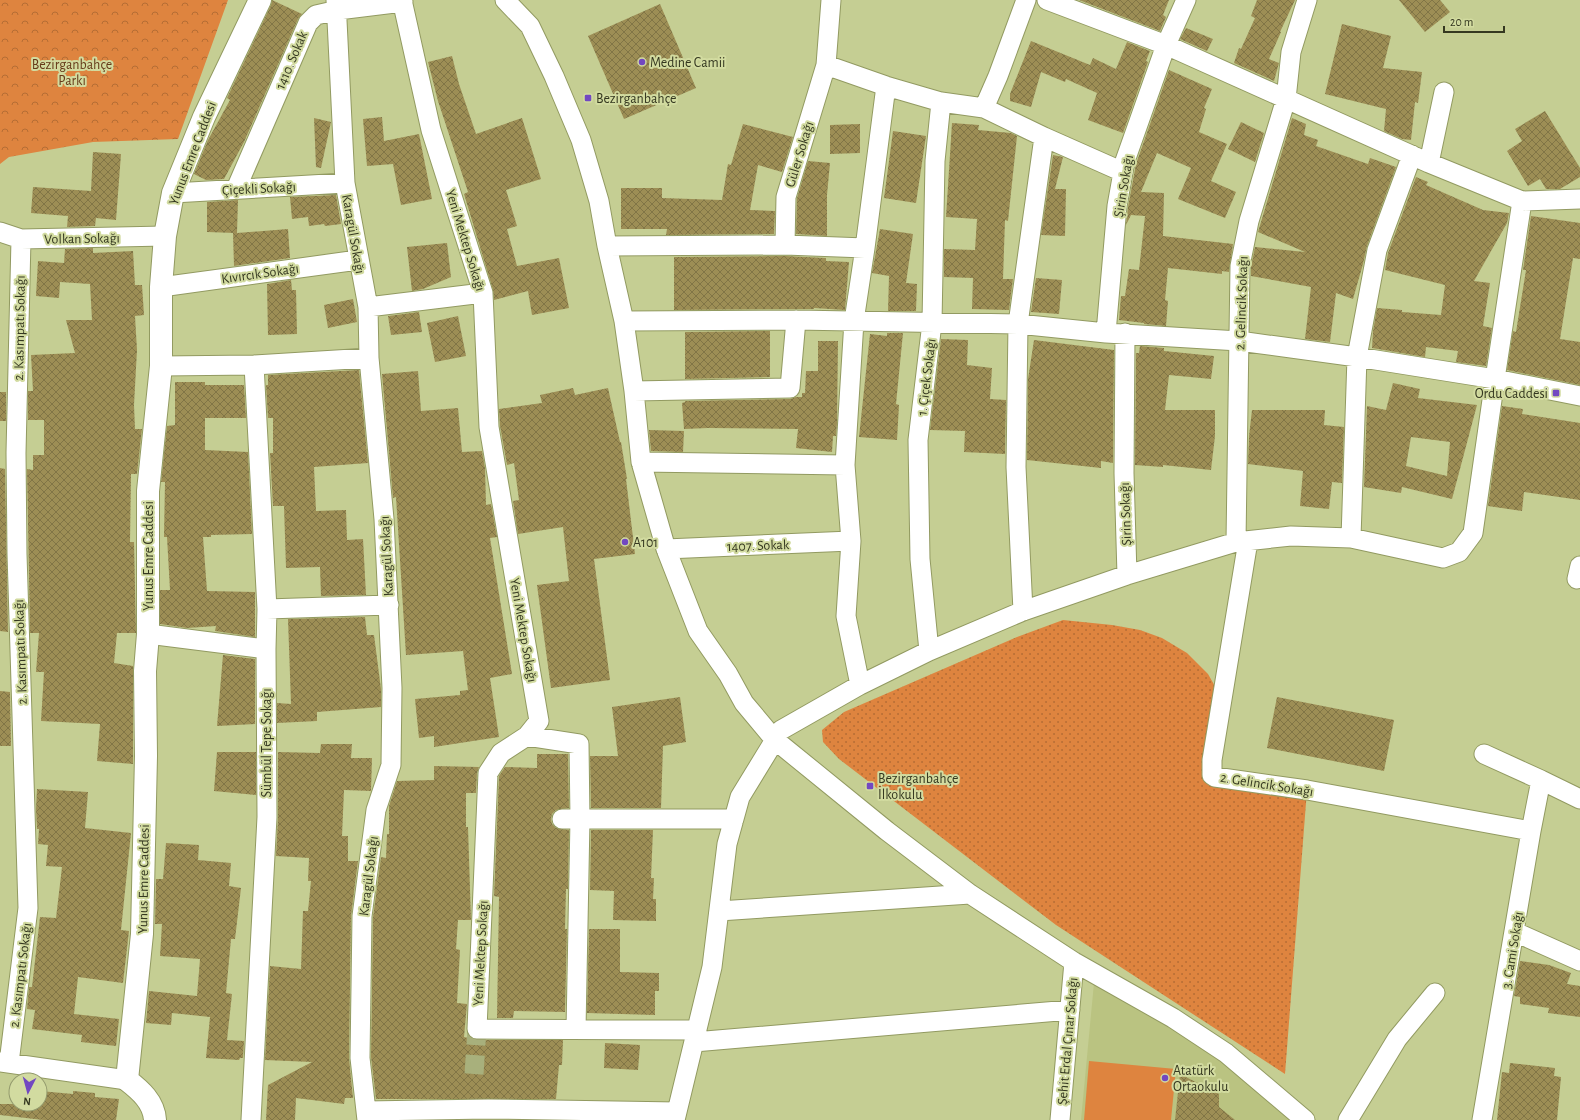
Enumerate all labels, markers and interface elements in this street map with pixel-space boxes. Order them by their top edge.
scale bar [1444,8,1504,34]
text: 20 m [1450,16,1473,28]
street label: 1410. Sokak [273,29,311,91]
place label: Medine Camii [650,56,725,70]
marker: Medine Camii [637,57,647,67]
park label: Bezirganbahçe Parkı [32,58,112,88]
place label: Bezirganbahçe [596,92,677,106]
marker: Bezirganbahçe [583,93,593,103]
street label: Yunus Emre Caddesi [167,100,219,207]
street label: Güler Sokağı [783,120,817,189]
street label: Şirin Sokağı [1112,154,1136,219]
street label: Çiçekli Sokağı [222,180,296,198]
street label: Yeni Mektep Sokağı [443,188,487,293]
street label: Karagül Sokağı [339,193,367,275]
street label: Volkan Sokağı [44,231,120,247]
street label: 2. Gelincik Sokağı [1233,256,1251,350]
street label: Kıvırcık Sokağı [220,262,300,286]
street label: 2. Kasımpatı Sokağı [12,275,28,381]
street label: 1. Çiçek Sokağı [915,338,939,416]
place label: Ordu Caddesi [1475,387,1548,401]
marker: Ordu Caddesi [1551,388,1561,398]
street label: Şirin Sokağı [1118,482,1134,546]
street label: Yunus Emre Caddesi [142,501,156,611]
street label: Karagül Sokağı [378,515,396,596]
place label: A101 [633,536,658,550]
marker: A101 [620,537,630,547]
street label: 1407. Sokak [727,538,790,554]
street label: Yeni Mektep Sokağı [507,577,539,683]
street label: 2. Kasımpatı Sokağı [12,599,30,705]
street label: Sümbül Tepe Sokağı [260,688,274,798]
street label: 2. Gelincik Sokağı [1219,771,1314,799]
place label: Bezirganbahçe İlkokulu [878,772,959,802]
marker: Bezirganbahçe İlkokulu [865,781,875,791]
street label: Yunus Emre Caddesi [136,824,152,934]
street label: Karagül Sokağı [357,835,381,917]
street label: Yeni Mektep Sokağı [471,900,491,1006]
street label: 3. Cami Sokağı [1500,911,1526,990]
street label: 2. Kasımpatı Sokağı [8,922,34,1028]
street label: Şehit Erdal Çınar Sokağı [1055,977,1081,1105]
place label: Atatürk Ortaokulu [1173,1064,1228,1094]
north arrow [8,1072,48,1112]
marker: Atatürk Ortaokulu [1160,1073,1170,1083]
text: N [23,1096,31,1107]

